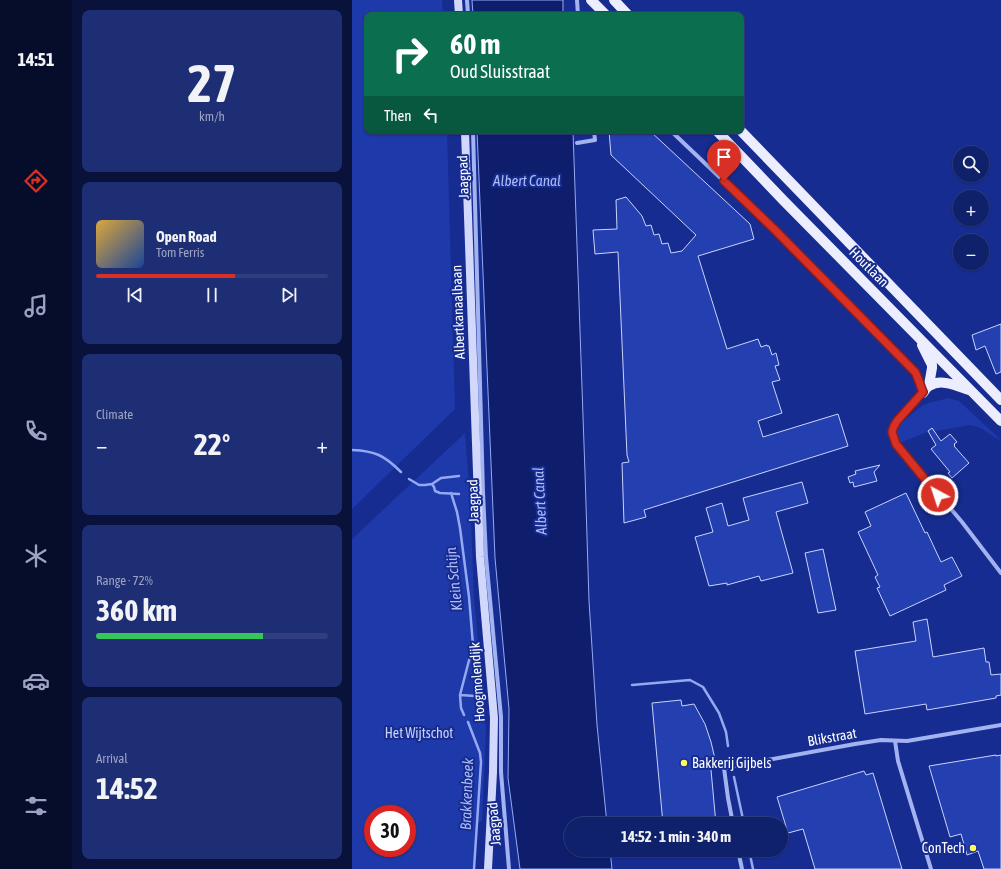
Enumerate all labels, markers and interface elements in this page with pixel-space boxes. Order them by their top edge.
icon: right [384,28,436,80]
text: 60 m [450,28,500,60]
text: 14:51 [17,49,55,70]
text: 27 [188,53,236,113]
text: Oud Sluisstraat [450,61,550,82]
icon: left [420,104,442,126]
text: Then [384,107,412,124]
text: km/h [199,109,225,124]
pin [707,140,741,181]
icon: arrive [713,146,735,168]
map controls [953,146,989,270]
button: search [953,146,989,182]
street label: Jaagpad [454,155,472,199]
icon: directions [22,167,50,195]
water label: Albert Canal [492,172,561,189]
button: + [953,190,989,226]
text: Open Road [156,228,217,245]
button: − [953,234,989,270]
street label: Houtlaan [846,244,892,290]
text: Tom Ferris [156,245,204,260]
street label: Albertkanaalbaan [448,265,468,359]
icon: previous [124,284,146,306]
icon: pause [201,284,223,306]
icon: next [278,284,300,306]
icon: music [22,292,50,320]
text: Climate [96,407,133,422]
icon: phone [22,417,50,445]
text: 22° [194,427,230,461]
text: − [96,432,107,458]
text: + [317,432,328,458]
water label: Albert Canal [529,467,550,536]
position arrow [917,474,959,516]
street label: Jaagpad [464,479,482,523]
icon: climate [22,542,50,570]
water label: Klein Schijn [442,546,465,612]
text: Range · 72% [96,573,153,588]
text: 360 km [96,593,177,627]
street label: Hoogmolendijk [466,642,488,722]
icon: car [22,667,50,695]
park label: Het Wijtschot [385,725,453,741]
street label: Blikstraat [806,725,858,749]
text: Arrival [96,751,128,766]
place label: Bakkerij Gijbels [692,755,772,771]
water label: Brakkenbeek [457,757,476,830]
marker: Bakkerij Gijbels [679,758,689,768]
text: 14:52 [96,771,158,805]
icon: filters [22,792,50,820]
street label: Jaagpad [484,802,504,846]
speed limit sign: 30 [364,805,416,857]
text: 14:52 · 1 min · 340 m [621,828,731,845]
place label: ConTech [922,840,965,856]
marker: ConTech [968,843,978,853]

